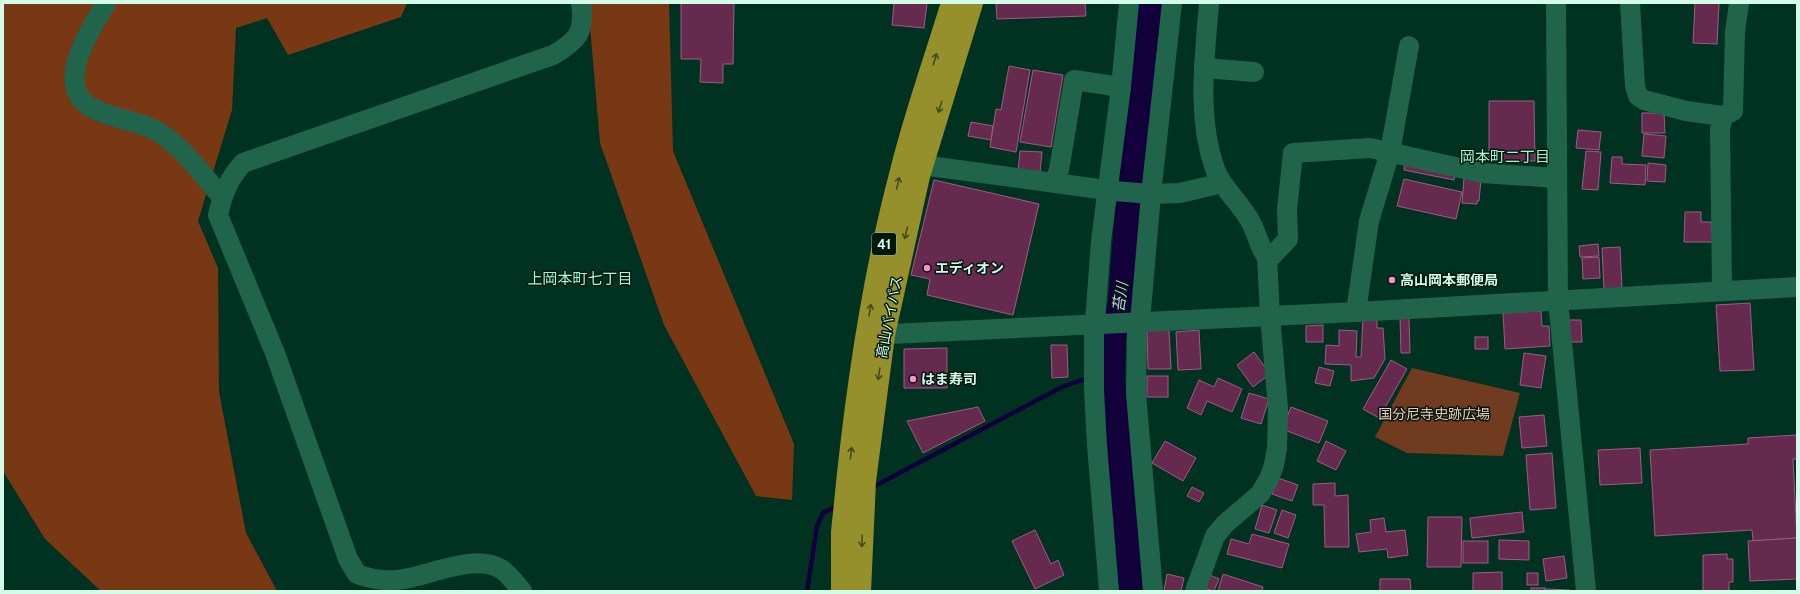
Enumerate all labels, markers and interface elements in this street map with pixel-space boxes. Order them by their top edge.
one-way arrow [932,52,939,65]
one-way arrow [936,101,943,114]
district label: 岡本町二丁目 [1460,148,1550,165]
one-way arrow [894,177,902,190]
one-way arrow [902,226,910,239]
road number: 41 [872,233,896,255]
place label: エディオン [935,260,1004,276]
marker: エディオン [922,263,932,273]
district label: 上岡本町七丁目 [527,270,633,287]
place label: 高山岡本郵便局 [1400,272,1498,288]
street label: 高山バイパス [873,274,905,360]
marker: 高山岡本郵便局 [1387,275,1397,285]
water label: 苔川 [1109,279,1131,313]
one-way arrow [866,304,874,317]
one-way arrow [875,367,883,380]
place label: はま寿司 [921,371,977,387]
marker: はま寿司 [908,374,918,384]
park label: 国分尼寺史跡広場 [1378,406,1490,422]
one-way arrow [847,447,854,460]
one-way arrow [858,534,865,547]

